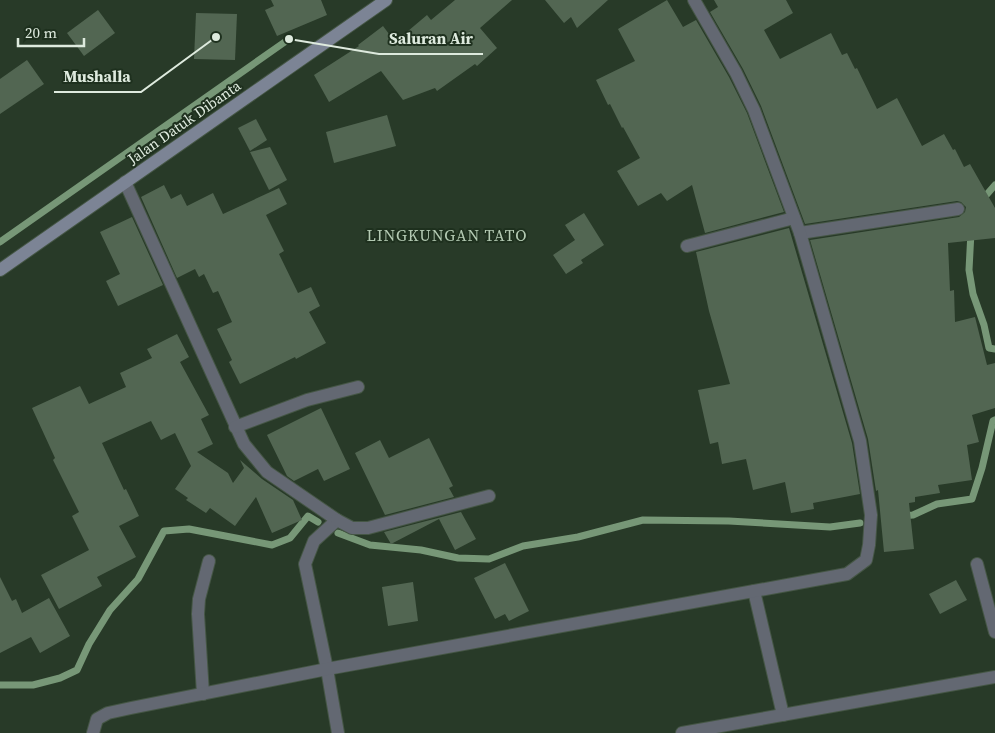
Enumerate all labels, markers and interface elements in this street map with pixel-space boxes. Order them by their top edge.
scale bar [18,15,84,47]
text: 20 m [25,22,57,43]
callout: Saluran Air [379,23,483,54]
text: Saluran Air [389,27,474,49]
callout: Mushalla [54,61,141,92]
text: Mushalla [63,65,131,87]
street label: Jalan Datuk Dibanta [122,75,245,170]
district label: LINGKUNGAN TATO [366,224,528,246]

